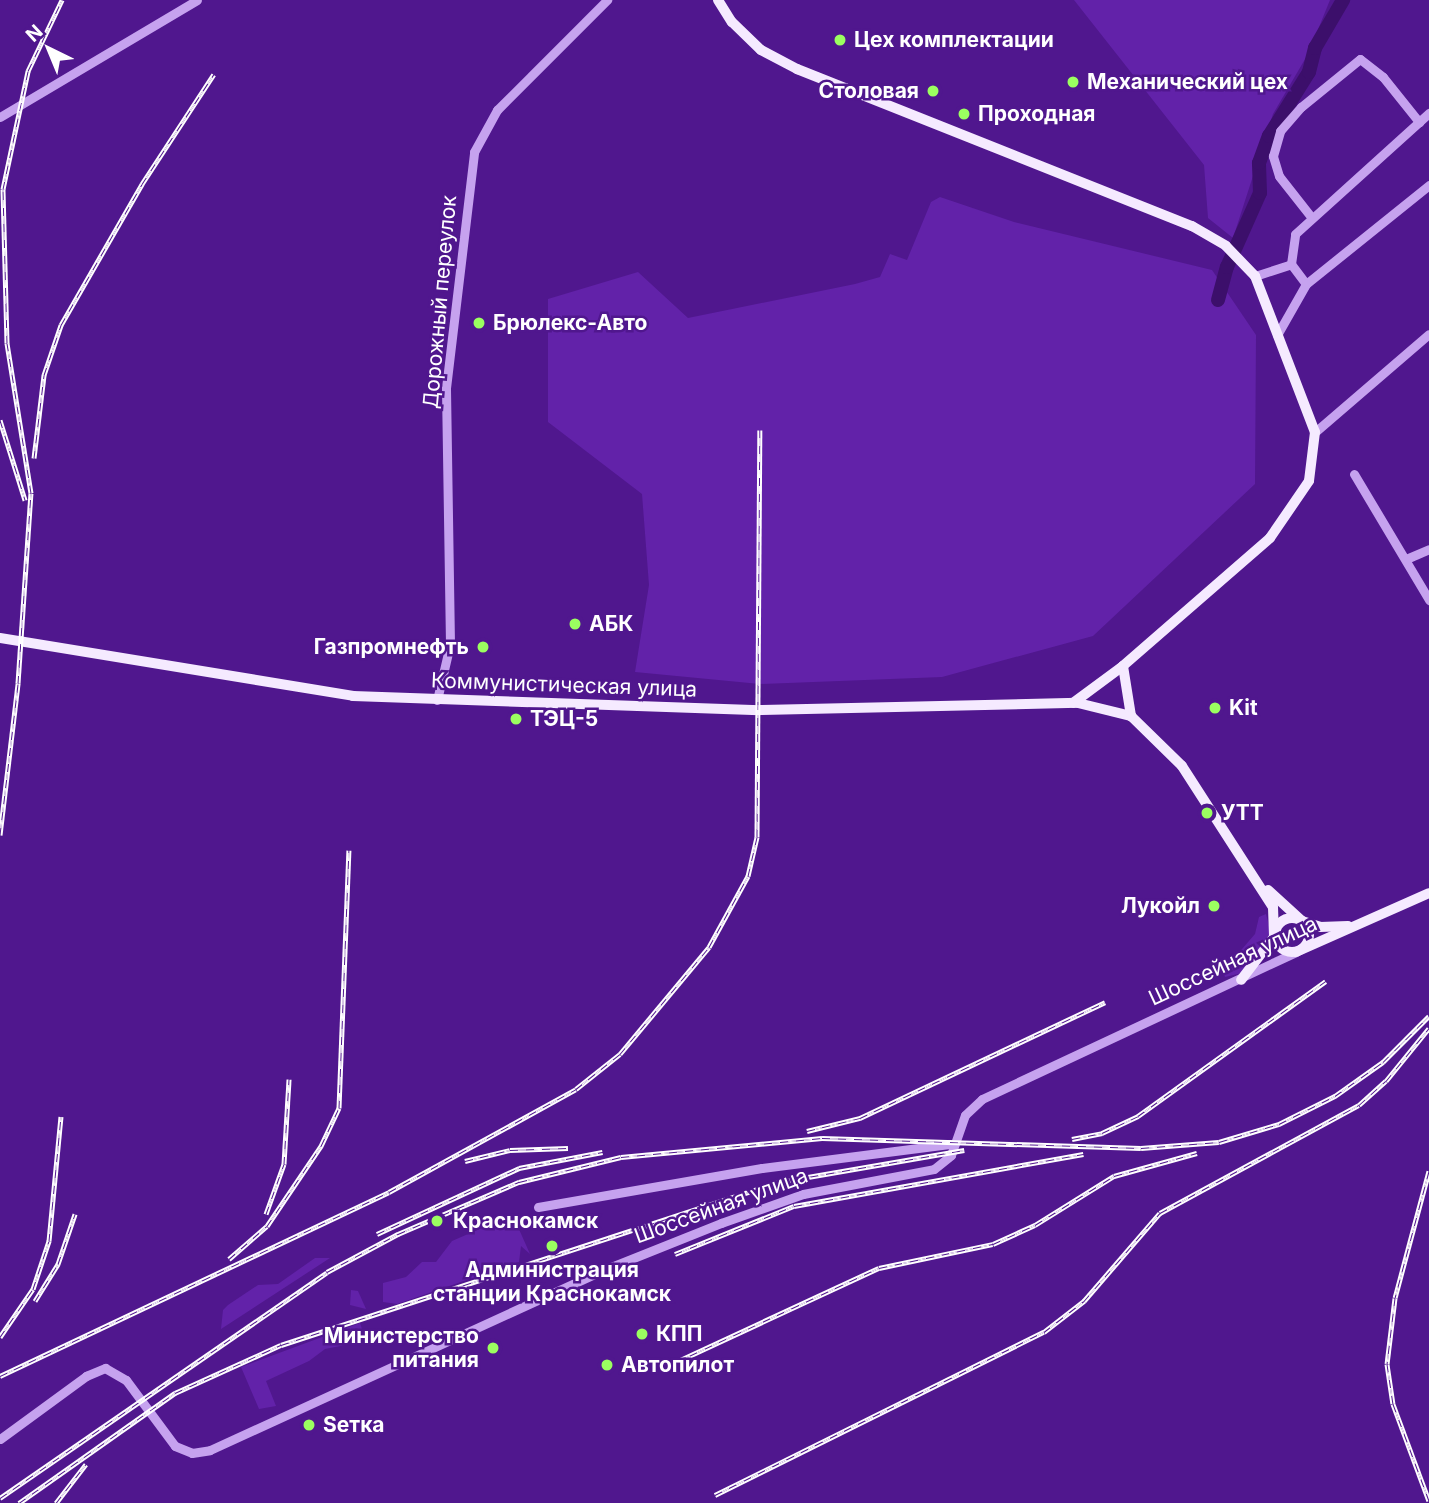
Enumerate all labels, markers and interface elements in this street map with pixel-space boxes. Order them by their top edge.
north arrow [14,14,84,84]
text: N [21,20,47,47]
place label: Цех комплектации [854,27,1054,53]
marker: Цех комплектации [832,32,848,48]
place label: Механический цех [1087,69,1288,95]
marker: Механический цех [1065,74,1081,90]
place label: Столовая [818,78,919,104]
marker: Столовая [925,83,941,99]
place label: Проходная [978,101,1095,127]
marker: Проходная [956,106,972,122]
street label: Дорожный переулок [418,194,462,410]
place label: Брюлекс-Авто [493,310,647,336]
marker: Брюлекс-Авто [471,315,487,331]
place label: АБК [589,611,633,637]
marker: АБК [567,616,583,632]
place label: Газпромнефть [314,634,469,660]
marker: Газпромнефть [475,639,491,655]
street label: Коммунистическая улица [431,668,697,702]
place label: Kit [1229,695,1258,721]
marker: Kit [1207,700,1223,716]
place label: ТЭЦ-5 [530,706,598,732]
marker: ТЭЦ-5 [508,711,524,727]
place label: УТТ [1221,800,1264,826]
marker: УТТ [1199,805,1215,821]
place label: Лукойл [1121,893,1200,919]
marker: Лукойл [1206,898,1222,914]
street label: Шоссейная улица [1145,911,1321,1011]
street label: Шоссейная улица [631,1163,811,1249]
place label: Краснокамск [453,1208,598,1234]
marker: Краснокамск [427,1211,447,1231]
marker: Администрация станции Краснокамск [544,1238,560,1254]
place label: Администрация станции Краснокамск [433,1257,671,1307]
place label: КПП [656,1321,702,1347]
place label: Министерство питания [324,1323,479,1373]
marker: КПП [634,1326,650,1342]
marker: Министерство питания [485,1340,501,1356]
place label: Автопилот [621,1352,734,1378]
marker: Автопилот [599,1357,615,1373]
place label: Sетка [323,1412,385,1438]
marker: Sетка [301,1417,317,1433]

